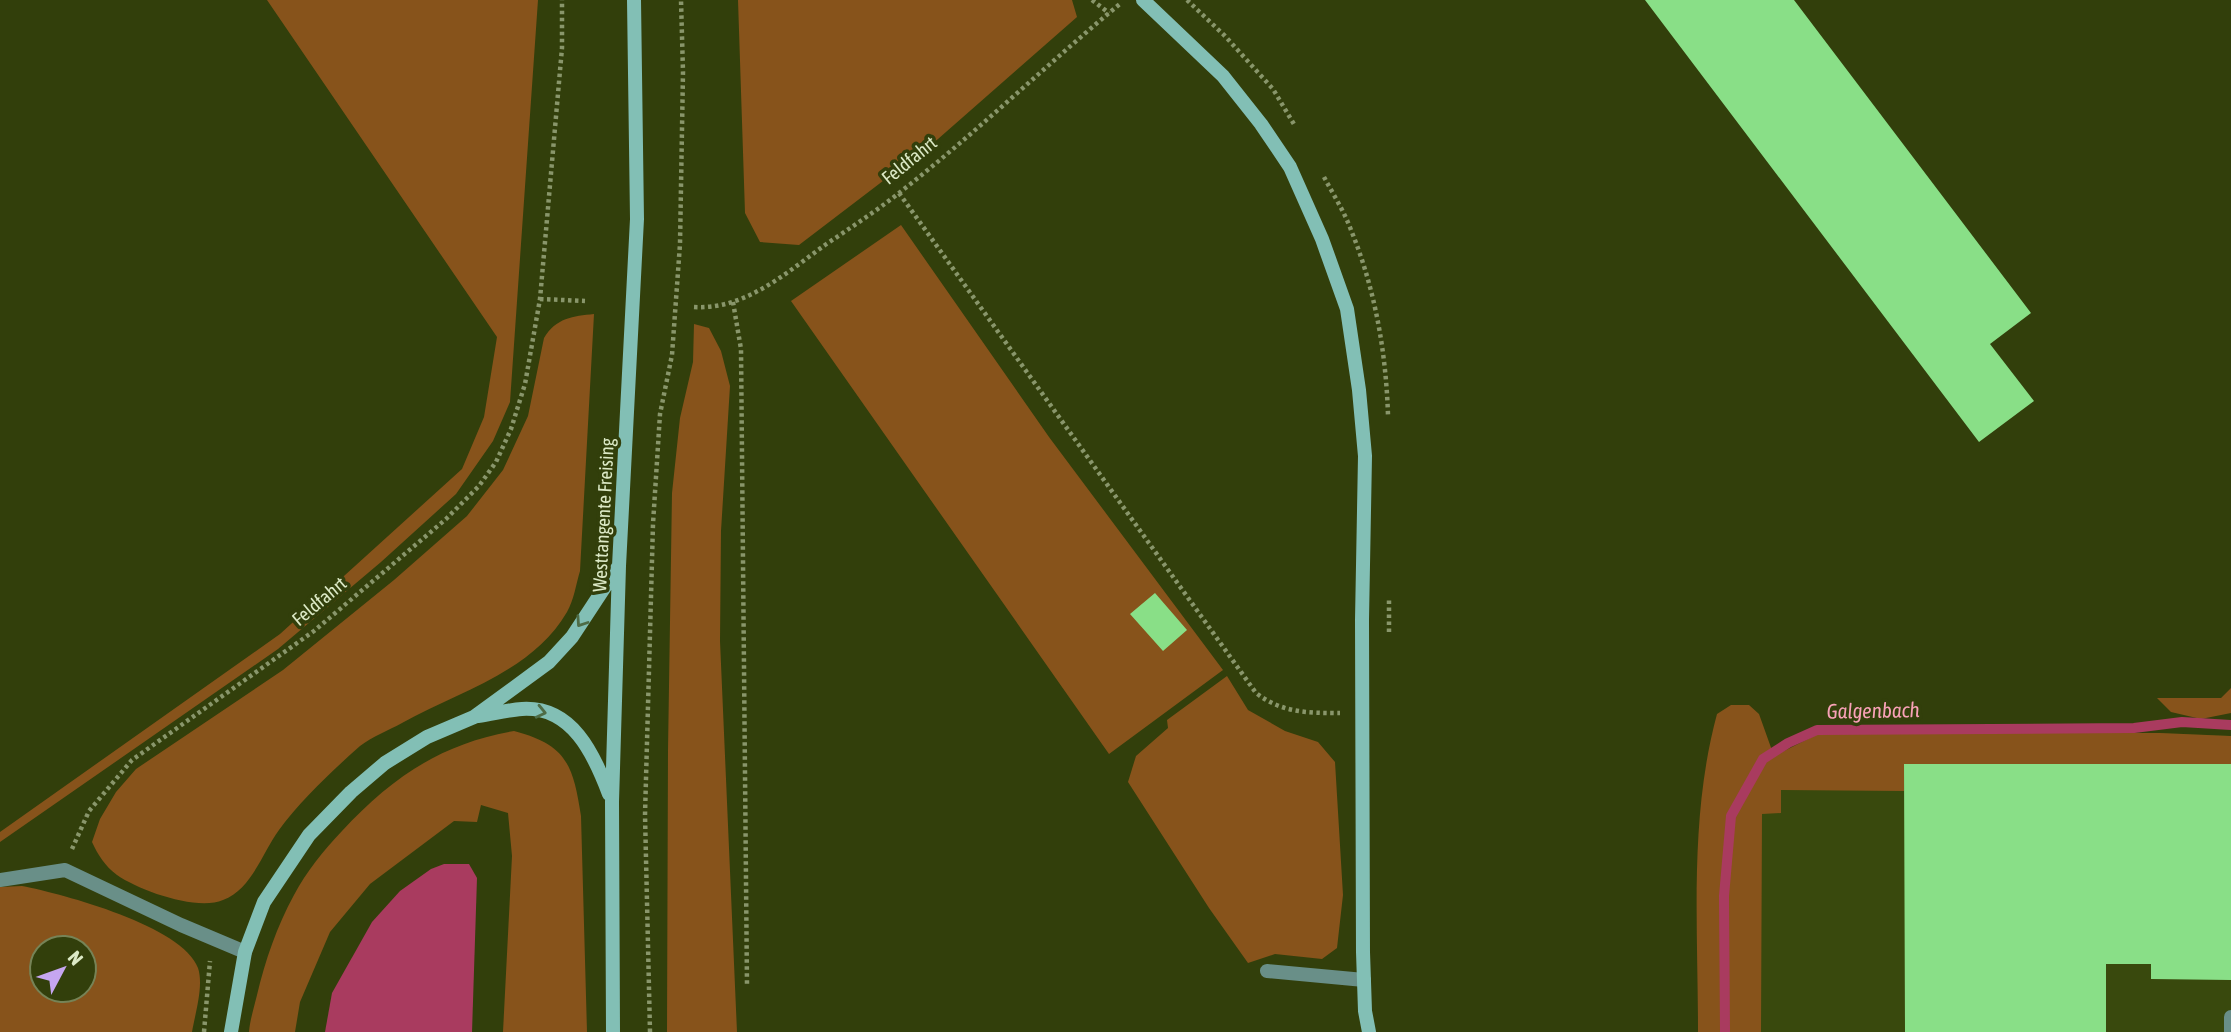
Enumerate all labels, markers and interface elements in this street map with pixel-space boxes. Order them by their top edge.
street label: Feldfahrt [877,131,941,189]
street label: Westtangente Freising [588,437,618,592]
street label: Feldfahrt [287,572,351,630]
one-way arrow [577,615,590,628]
water label: Galgenbach [1826,697,1920,723]
one-way arrow [535,704,547,719]
north arrow [28,934,98,1004]
text: N [64,946,88,969]

